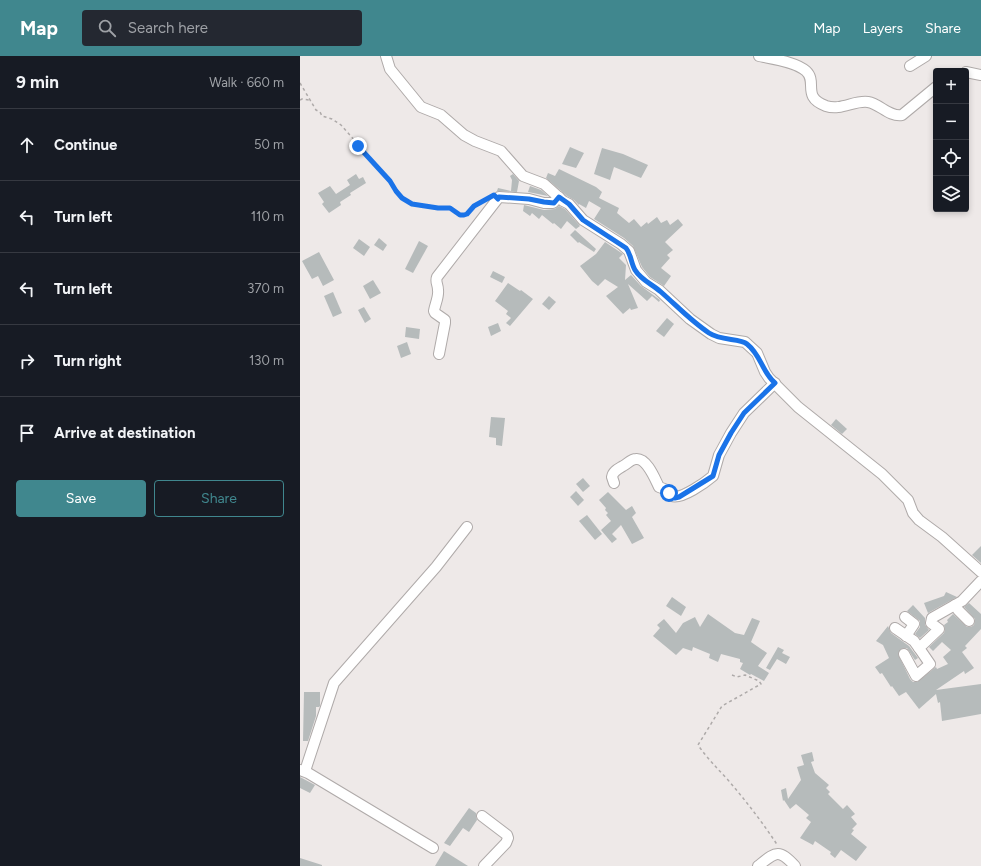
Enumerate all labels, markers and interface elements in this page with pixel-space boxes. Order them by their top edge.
search box [82,10,362,46]
text: Map [20,17,58,40]
icon: search [96,17,118,39]
text: Search here [128,19,208,37]
text: Map [813,20,841,37]
text: Layers [863,20,903,37]
text: Share [925,20,961,37]
map controls [933,68,969,212]
button: + [933,68,969,104]
text: 9 min [16,72,59,92]
text: Walk · 660 m [209,75,284,90]
button: − [933,104,969,140]
icon: ahead [16,134,38,156]
text: Continue [54,136,117,154]
text: 50 m [254,137,284,152]
route end [349,137,367,155]
button: locate [933,140,969,176]
button: layers [933,176,969,212]
icon: left [16,206,38,228]
text: Turn left [54,208,112,226]
text: 110 m [251,209,284,224]
icon: left [16,278,38,300]
text: Turn left [54,280,112,298]
text: 370 m [247,281,284,296]
icon: right [16,350,38,372]
text: Turn right [54,352,122,370]
text: 130 m [249,353,284,368]
icon: arrive [16,422,38,444]
text: Arrive at destination [54,424,195,442]
button: Save [16,480,146,517]
button: Share [154,480,284,517]
route start [660,484,678,502]

